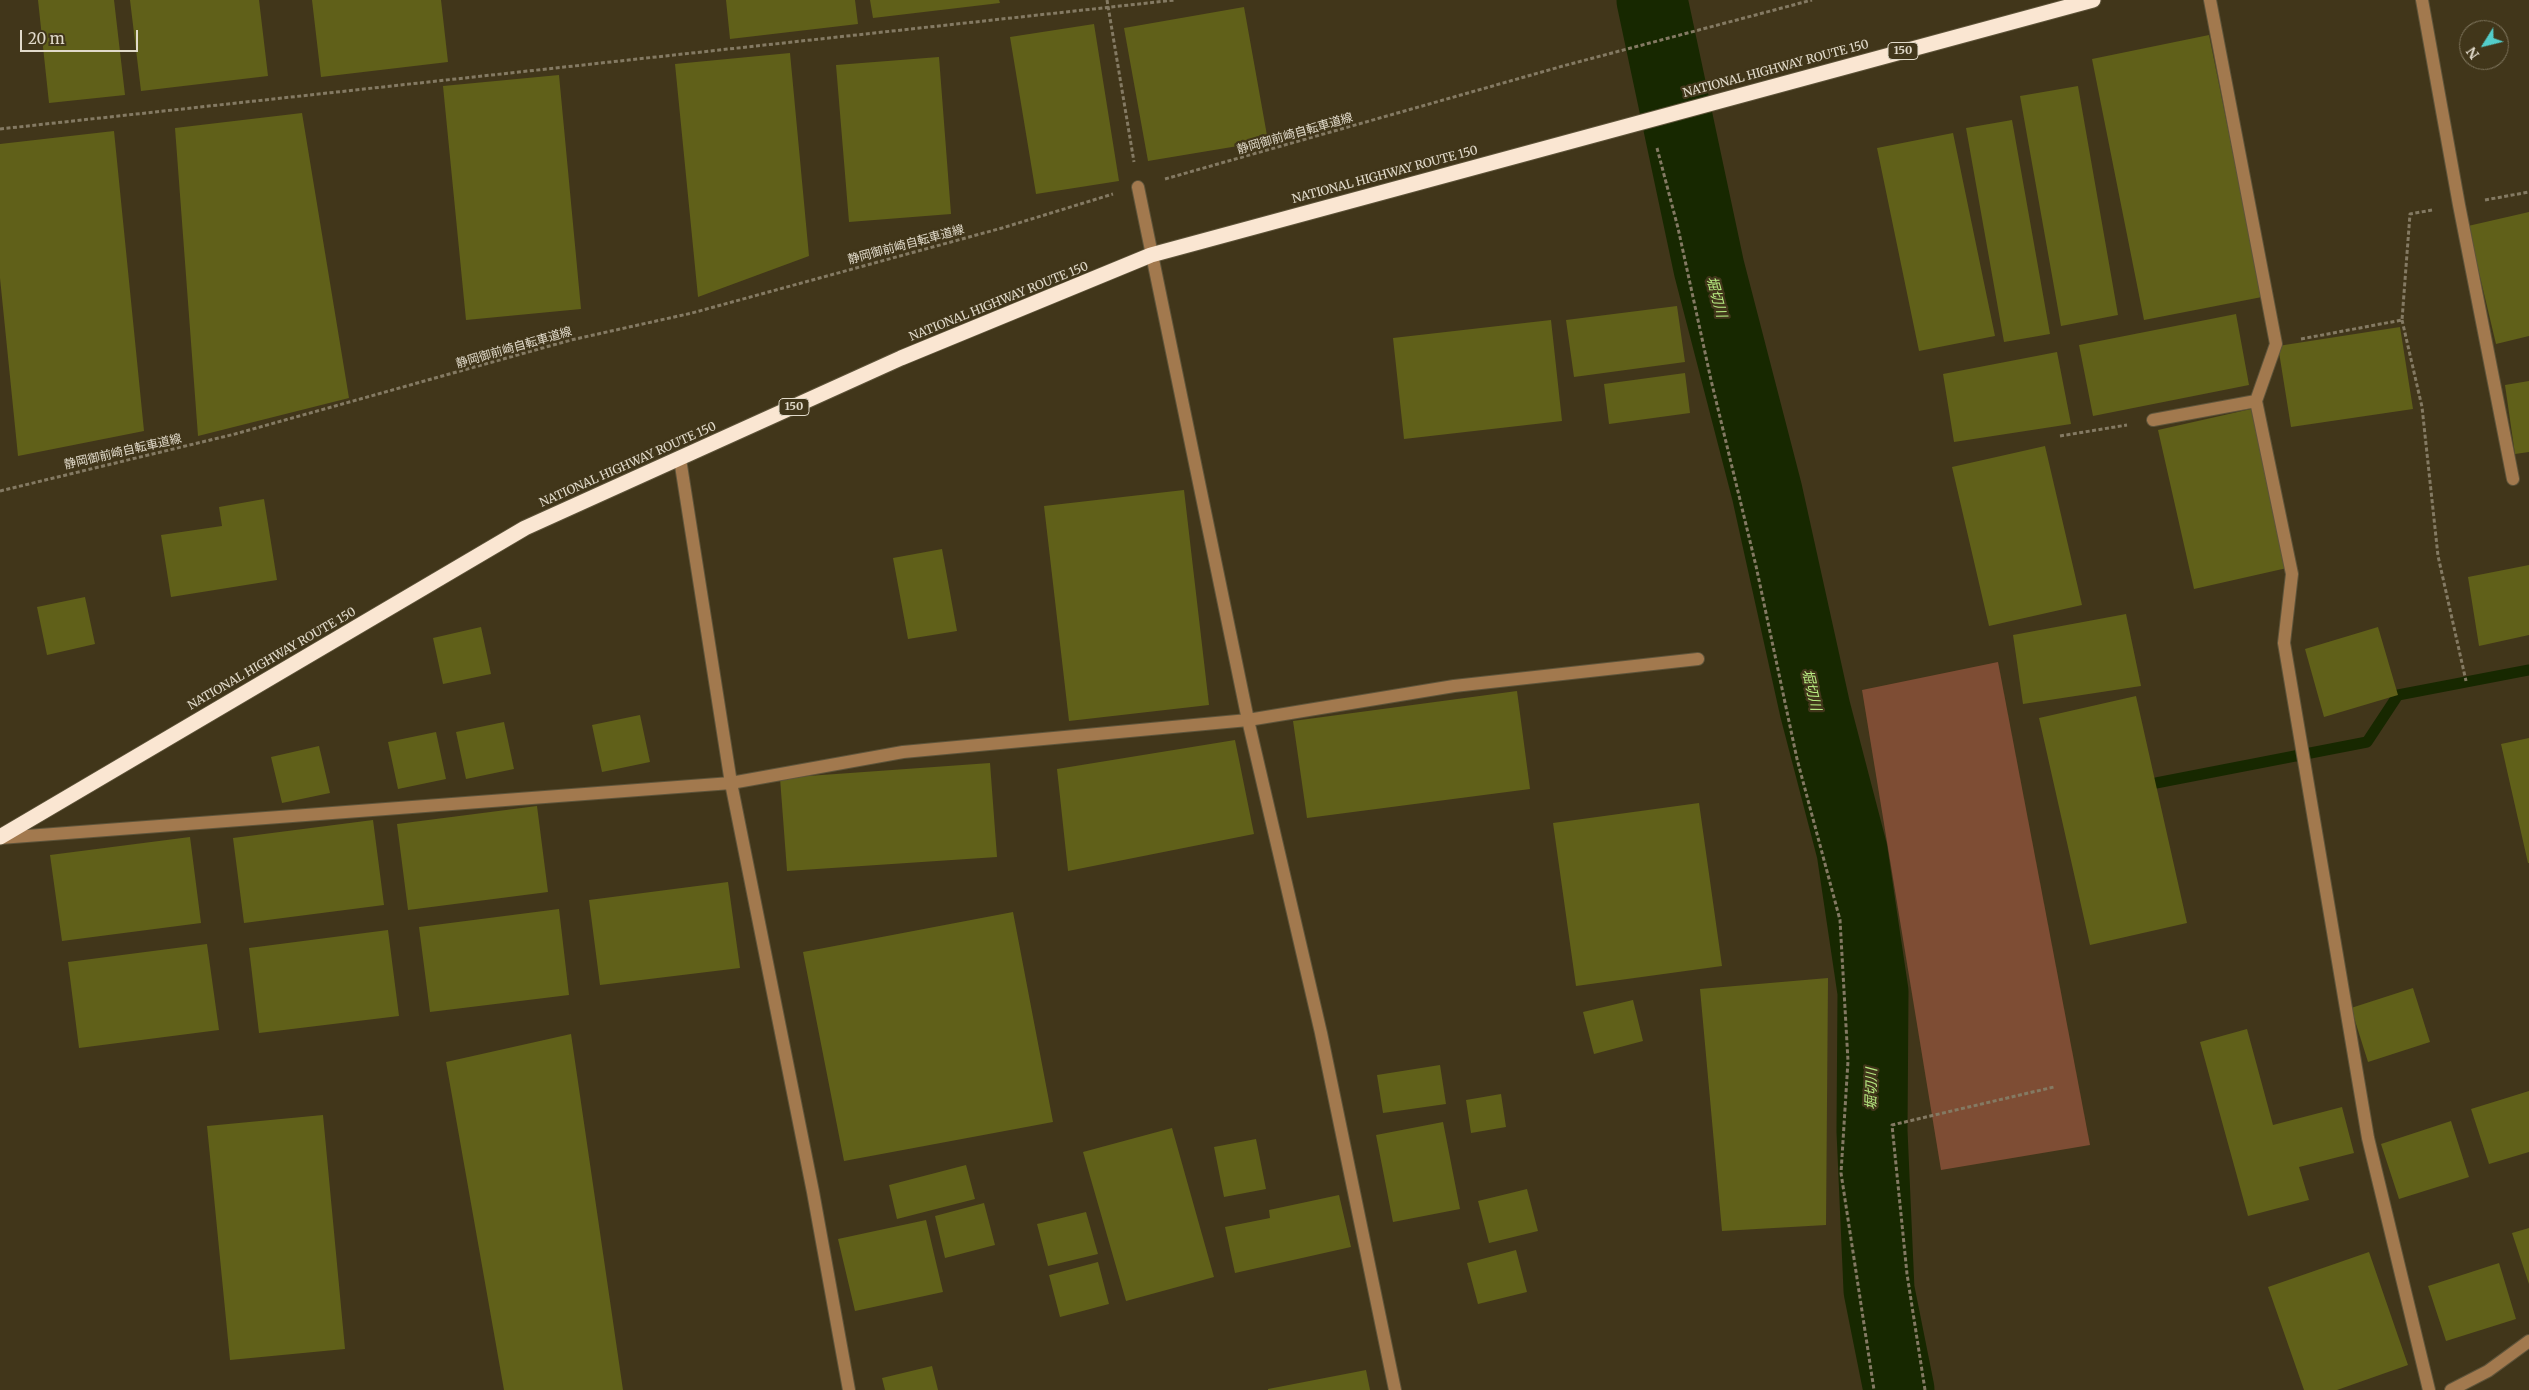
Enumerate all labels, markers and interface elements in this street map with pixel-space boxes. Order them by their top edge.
scale bar [22,20,140,52]
north arrow [2459,20,2509,70]
text: 20 m [28,29,65,48]
street label: NATIONAL HIGHWAY ROUTE 150 [1681,37,1871,101]
road number: 150 [1888,42,1918,59]
text: N [2462,43,2483,63]
street label: 静岡御前崎自転車道線 [1235,111,1355,157]
street label: NATIONAL HIGHWAY ROUTE 150 [1290,143,1480,207]
street label: 静岡御前崎自転車道線 [846,223,966,267]
street label: NATIONAL HIGHWAY ROUTE 150 [907,259,1091,345]
water label: 堀切川 [1702,275,1730,319]
street label: 静岡御前崎自転車道線 [454,325,574,371]
road number: 150 [779,398,809,416]
street label: NATIONAL HIGHWAY ROUTE 150 [537,419,719,511]
street label: 静岡御前崎自転車道線 [63,431,183,473]
street label: NATIONAL HIGHWAY ROUTE 150 [185,605,359,713]
water label: 堀切川 [1798,668,1824,712]
water label: 堀切川 [1863,1068,1881,1110]

